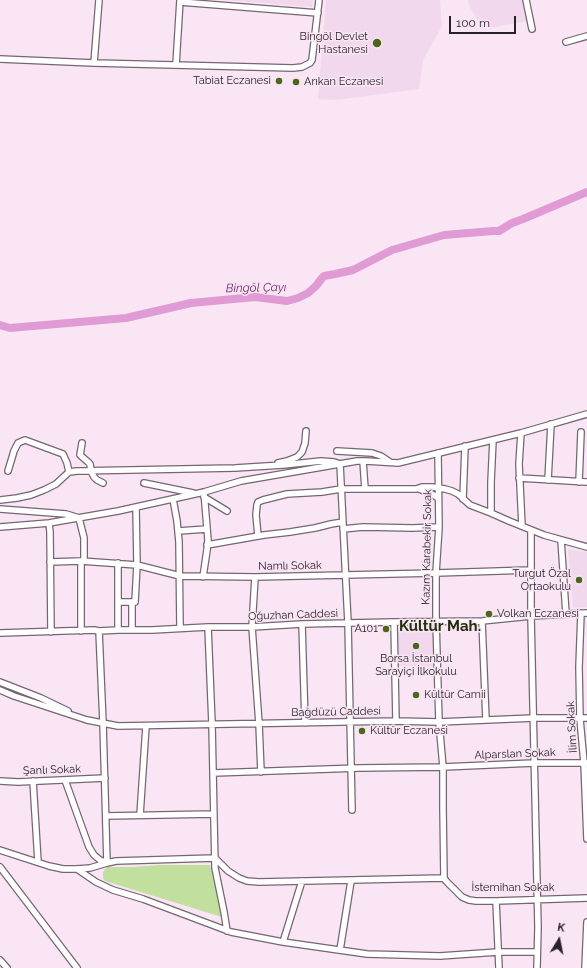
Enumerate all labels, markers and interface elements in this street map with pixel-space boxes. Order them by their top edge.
scale bar [451,8,518,34]
text: 100 m [456,16,490,30]
place label: Bingöl Devlet Hastanesi [300,30,368,56]
marker: Bingöl Devlet Hastanesi [371,37,383,49]
place label: Tabiat Eczanesi [193,74,271,88]
place label: Arıkan Eczanesi [304,75,383,89]
marker: Tabiat Eczanesi [274,76,284,86]
marker: Arıkan Eczanesi [291,77,301,87]
water label: Bingöl Çayı [226,280,286,296]
street label: Kazım Karabekir Sokak [419,489,435,605]
street label: Namlı Sokak [258,559,322,573]
place label: Turgut Özal Ortaokulu [512,567,571,593]
marker: Turgut Özal Ortaokulu [574,575,584,585]
street label: Oğuzhan Caddesi [248,607,338,623]
place label: Volkan Eczanesi [497,607,579,621]
marker: Volkan Eczanesi [484,609,494,619]
district label: Kültür Mah. [399,617,481,635]
place label: A101 [354,622,378,636]
marker: A101 [381,624,391,634]
marker: Borsa İstanbul Sarayiçi İlkokulu [411,641,421,651]
place label: Borsa İstanbul Sarayiçi İlkokulu [375,652,457,678]
place label: Kültür Camii [424,688,486,702]
marker: Kültür Camii [411,690,421,700]
street label: İlim Sokak [564,701,580,753]
street label: Bağdüzü Caddesi [291,705,381,719]
place label: Kültür Eczanesi [370,724,448,738]
marker: Kültür Eczanesi [357,726,367,736]
street label: Alparslan Sokak [474,746,556,762]
street label: Şanlı Sokak [23,762,81,778]
street label: İstemihan Sokak [471,881,555,895]
north arrow [539,920,579,960]
text: K [556,921,566,935]

